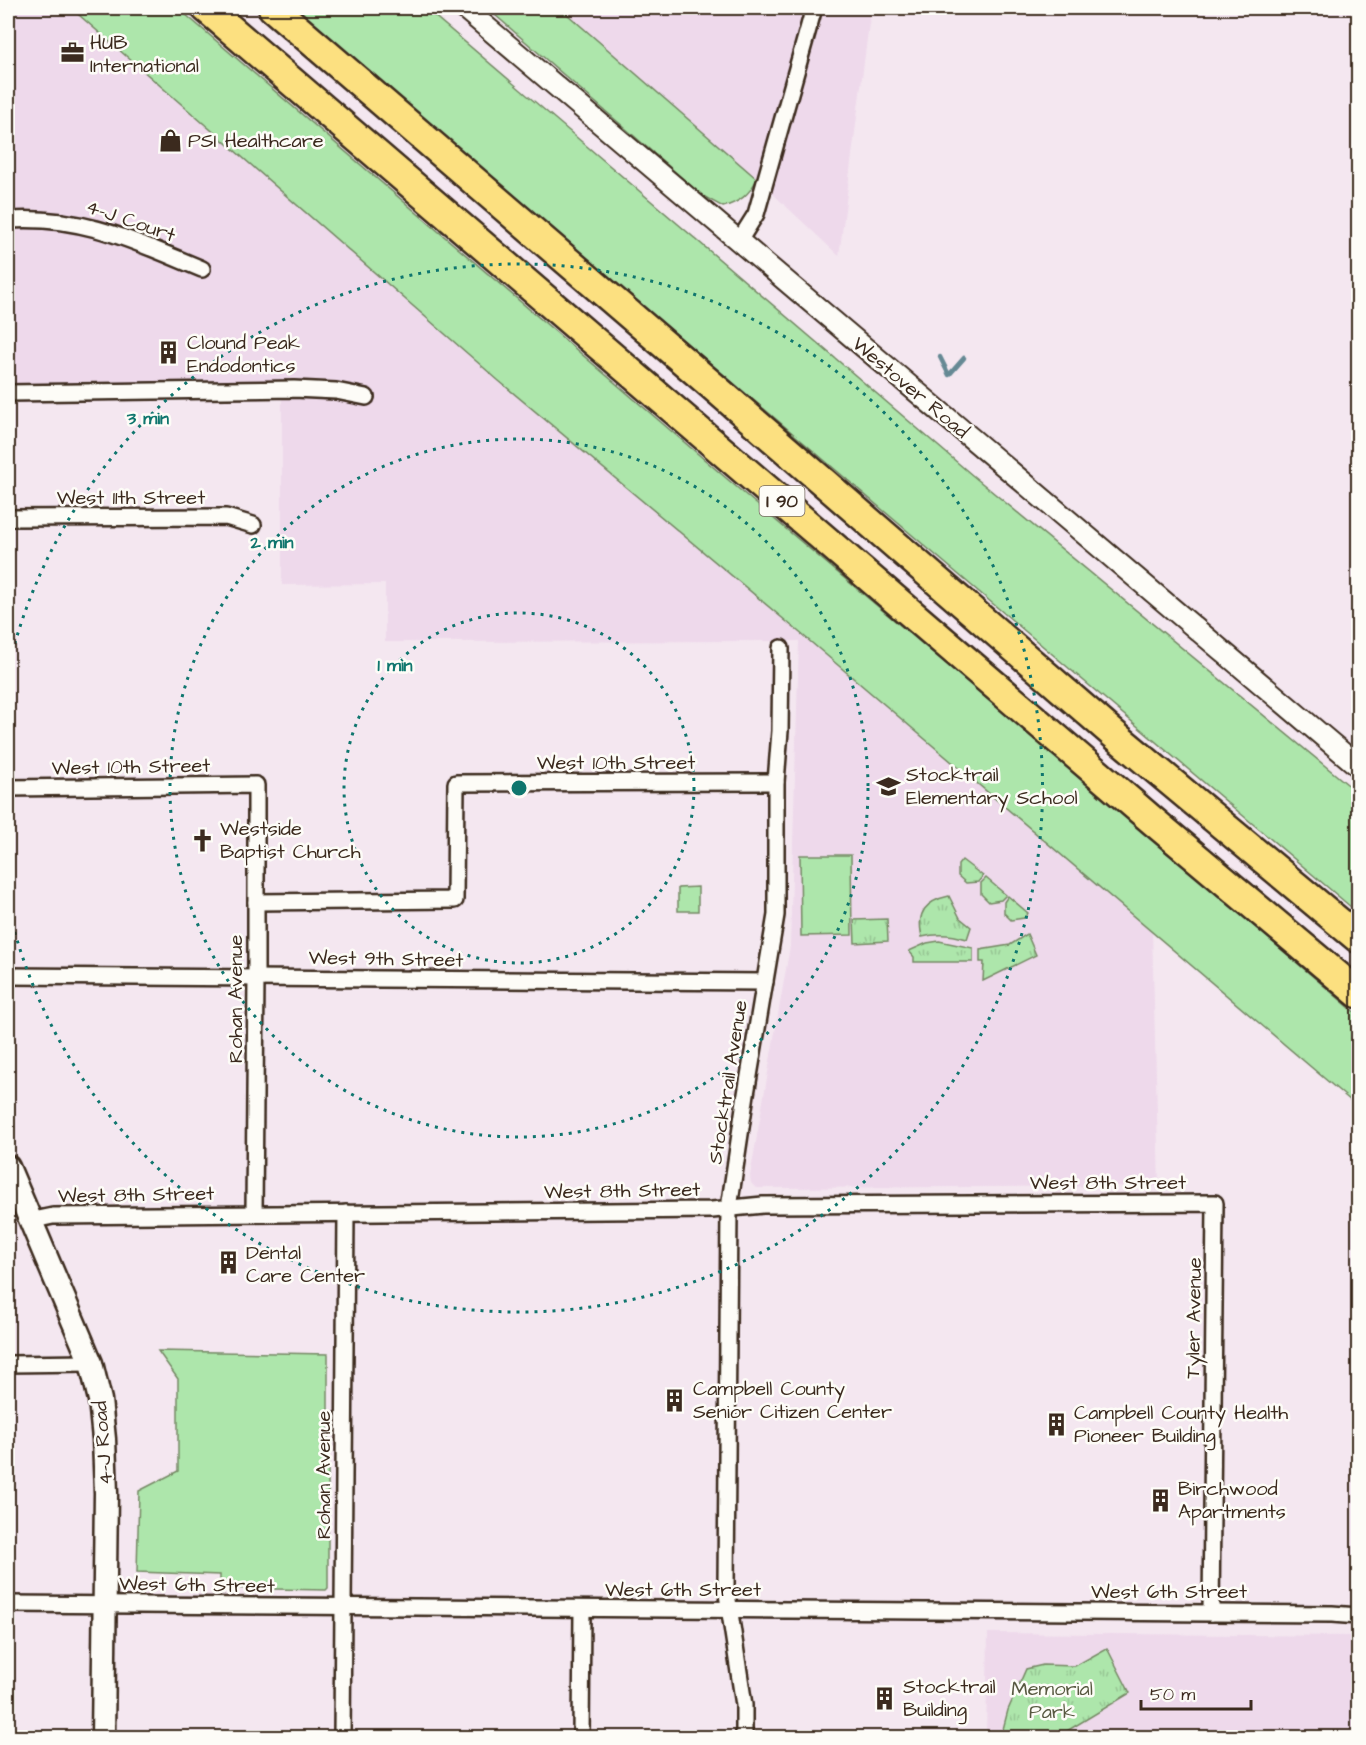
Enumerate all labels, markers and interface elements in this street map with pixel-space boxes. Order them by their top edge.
place label: HUB International [90,29,199,80]
office icon: HUB International [59,40,85,66]
shop icon: PSI Healthcare [157,127,183,153]
place label: PSI Healthcare [188,127,324,155]
street label: 4-J Court [82,193,179,249]
place label: Clound Peak Endodontics [187,329,300,380]
street label: Westover Road [846,330,975,445]
building icon: Clound Peak Endodontics [156,340,182,366]
text: 3 min [126,406,169,431]
street label: West 11th Street [57,484,205,512]
road number: I 90 [760,486,804,516]
text: 2 min [249,530,294,555]
text: 1 min [377,653,413,678]
street label: West 10th Street [537,749,695,777]
street label: West 10th Street [51,752,211,782]
place label: Stocktrail Elementary School [906,761,1078,813]
school or university icon: Stocktrail Elementary School [875,773,901,799]
centre of rings [509,778,529,798]
place label: Westside Baptist Church [220,815,361,866]
church icon: Westside Baptist Church [189,827,215,853]
street label: Rohan Avenue [222,935,250,1063]
street label: West 9th Street [308,944,464,974]
street label: Stocktrail Avenue [701,998,755,1166]
street label: West 8th Street [1030,1169,1186,1197]
street label: West 8th Street [544,1176,700,1206]
street label: West 8th Street [58,1180,214,1210]
place label: Dental Care Center [246,1239,365,1290]
building icon: Dental Care Center [215,1250,241,1276]
street label: Tyler Avenue [1179,1257,1210,1379]
place label: Campbell County Senior Citizen Center [693,1375,892,1426]
building icon: Campbell County Senior Citizen Center [662,1387,688,1413]
place label: Campbell County Health Pioneer Building [1074,1399,1288,1451]
street label: 4-J Road [86,1400,120,1486]
street label: Rohan Avenue [310,1411,338,1539]
building icon: Campbell County Health Pioneer Building [1043,1411,1069,1437]
place label: Birchwood Apartments [1178,1475,1286,1526]
building icon: Birchwood Apartments [1147,1487,1173,1513]
street label: West 6th Street [119,1570,275,1600]
street label: West 6th Street [605,1576,761,1604]
street label: West 6th Street [1091,1578,1247,1606]
place label: Stocktrail Building [903,1673,996,1725]
scale bar [1141,1673,1250,1711]
park label: Memorial Park [1011,1675,1093,1726]
text: 50 m [1150,1682,1195,1707]
building icon: Stocktrail Building [872,1685,898,1711]

